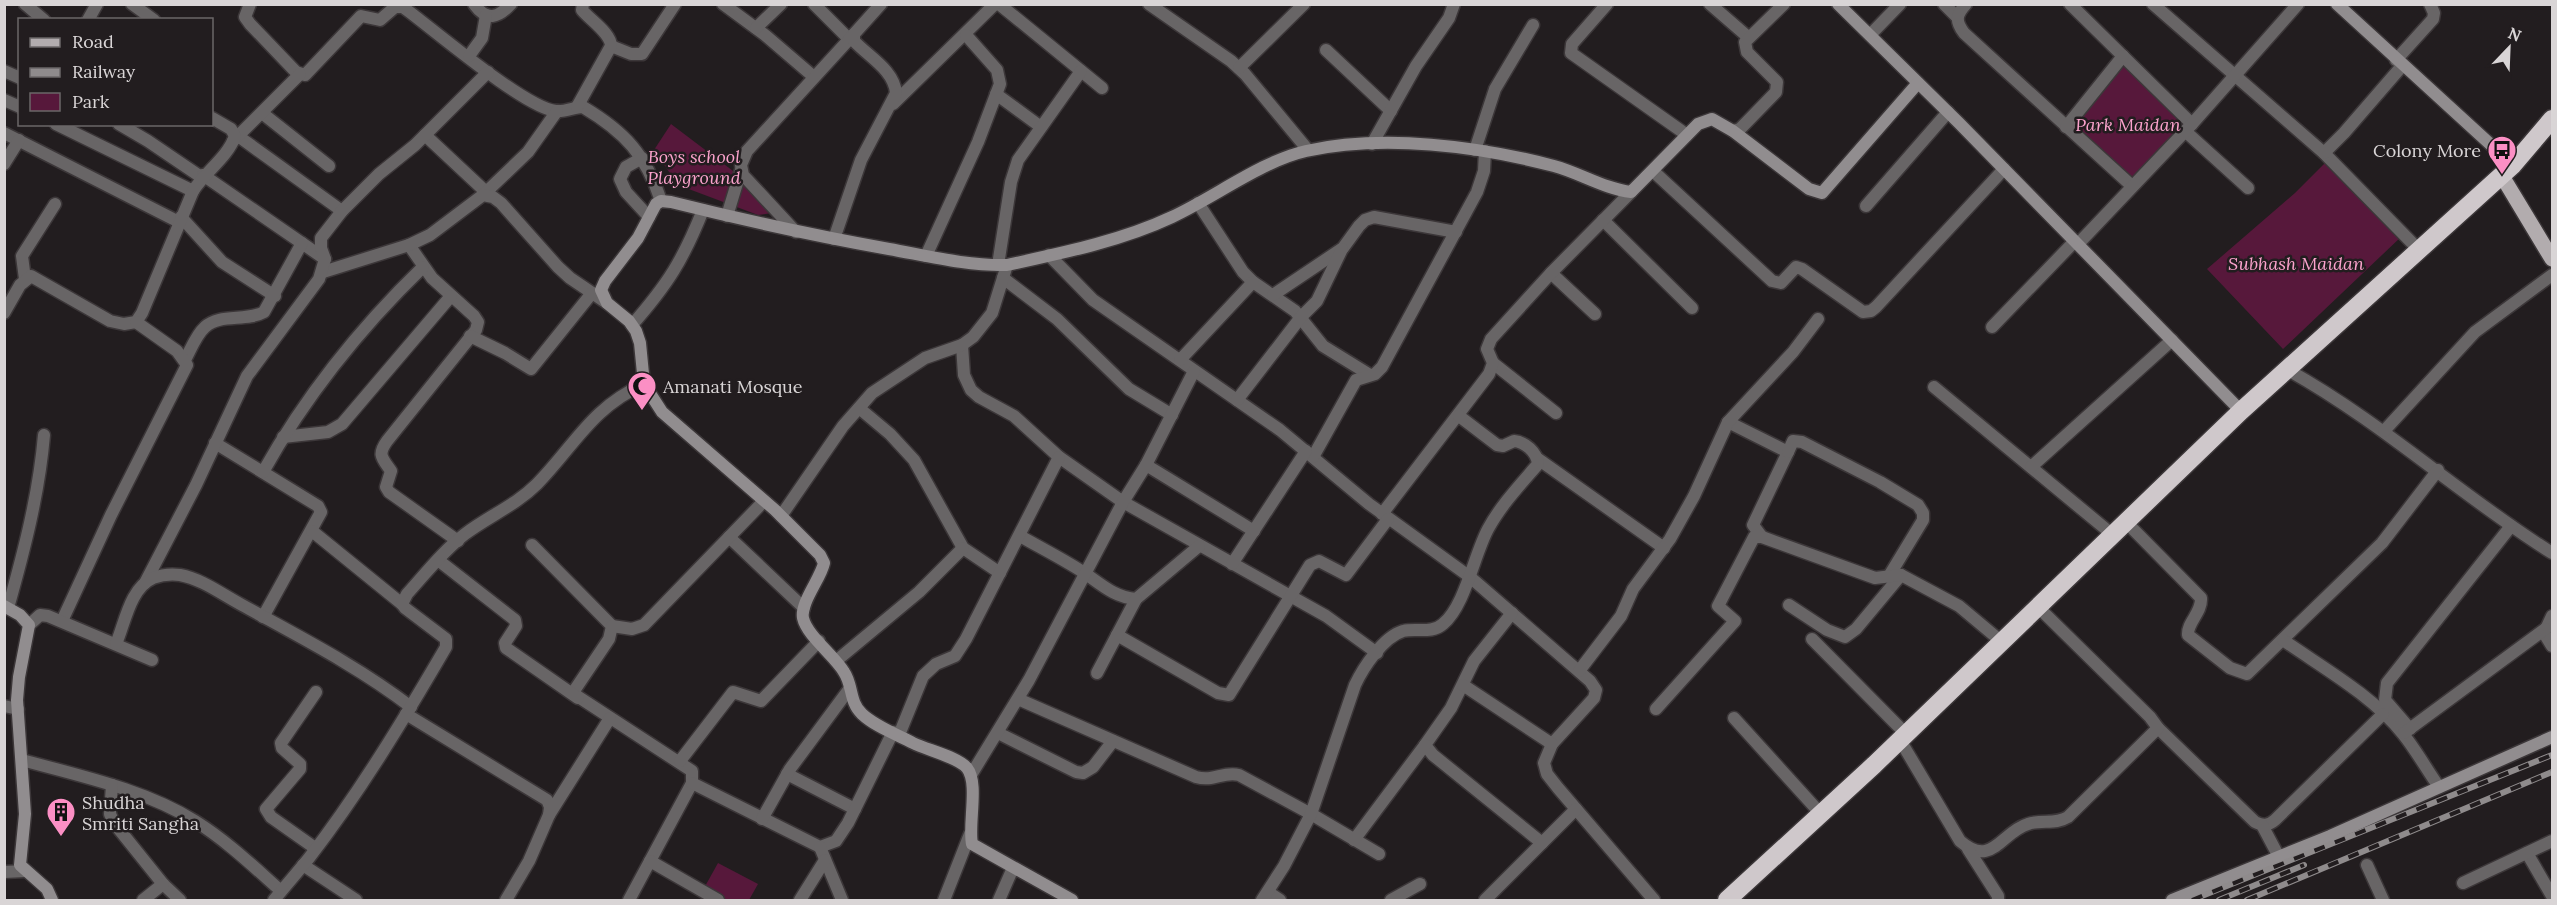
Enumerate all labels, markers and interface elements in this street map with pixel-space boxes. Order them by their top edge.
legend [18,18,213,126]
north arrow [2479,18,2539,78]
text: N [2505,23,2524,46]
text: Road [72,30,114,53]
text: Railway [72,60,136,83]
text: Park [72,90,110,113]
park label: Park Maidan [2075,113,2181,136]
bus stop icon: Colony More [2486,134,2518,176]
place label: Colony More [2373,139,2481,162]
park label: Boys school Playground [647,145,741,189]
park label: Subhash Maidan [2228,252,2364,275]
mosque icon: Amanati Mosque [626,370,658,412]
place label: Amanati Mosque [662,375,803,398]
place label: Shudha Smriti Sangha [82,791,199,835]
building icon: Shudha Smriti Sangha [45,796,77,838]

